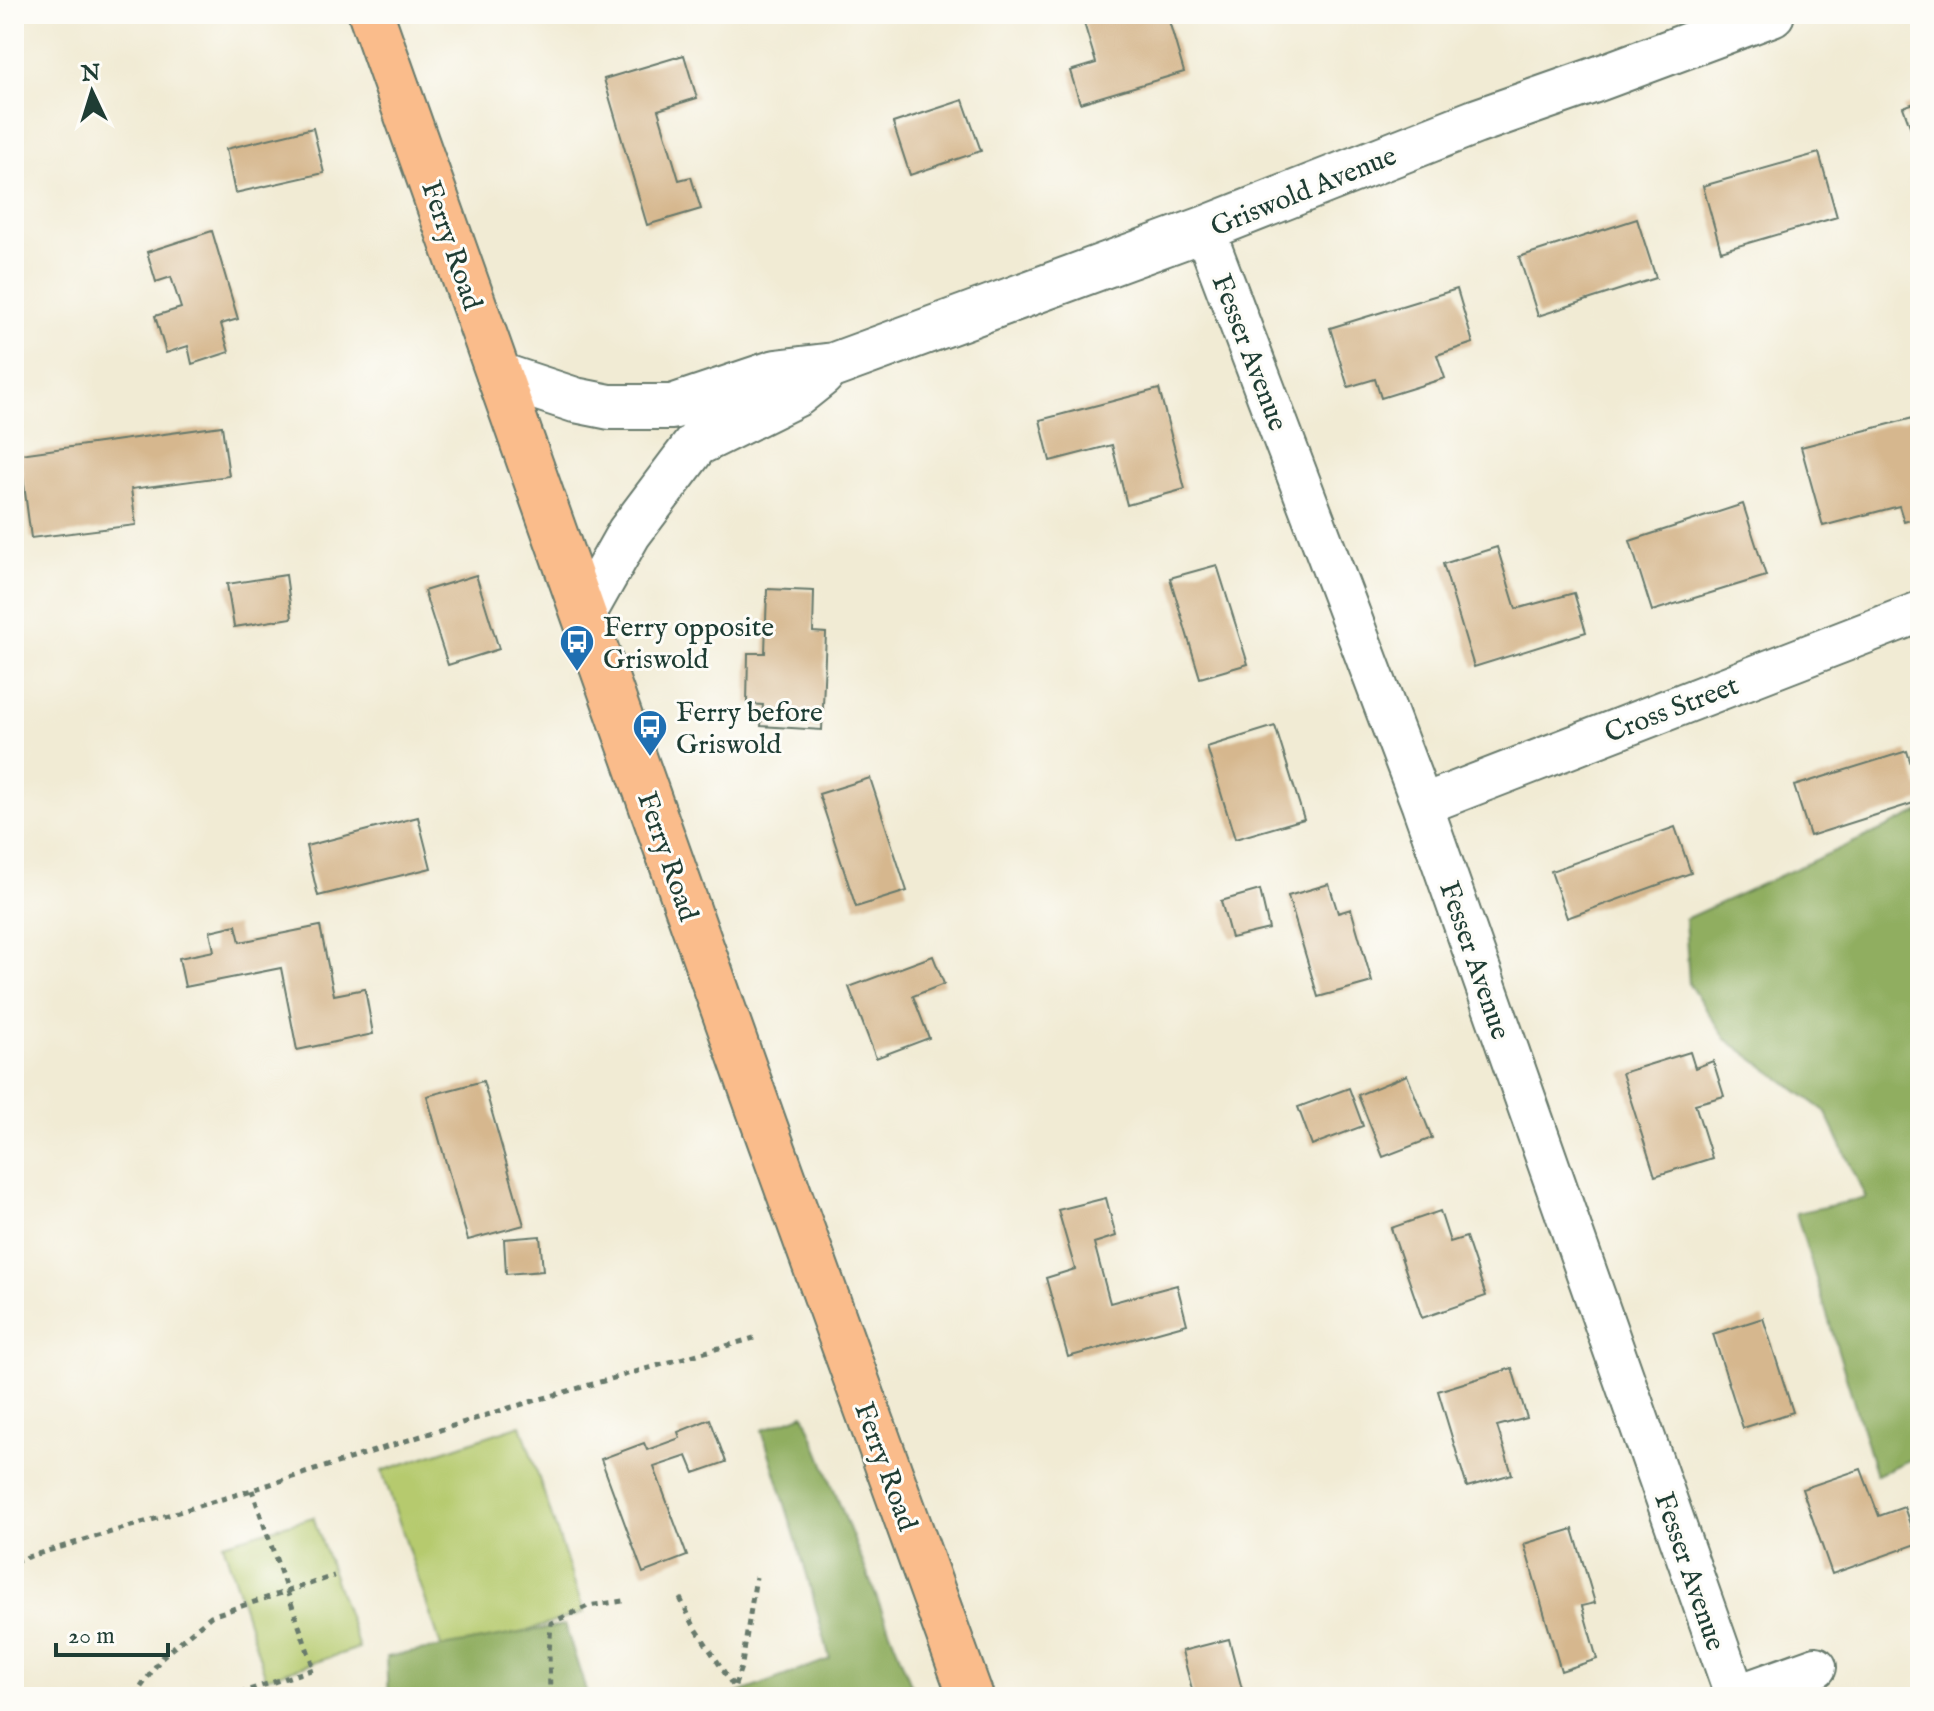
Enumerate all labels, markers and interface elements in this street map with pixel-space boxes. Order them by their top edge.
north arrow [52,52,132,132]
text: N [79,59,101,89]
street label: Griswold Avenue [1206,139,1402,245]
street label: Ferry Road [412,177,489,315]
street label: Fesser Avenue [1203,270,1295,436]
place label: Ferry opposite Griswold [603,611,774,678]
bus stop icon: Ferry opposite Griswold [558,623,596,673]
street label: Cross Street [1600,669,1744,752]
place label: Ferry before Griswold [676,696,823,763]
bus stop icon: Ferry before Griswold [631,708,669,758]
street label: Ferry Road [628,788,705,926]
street label: Fesser Avenue [1430,877,1517,1045]
street label: Ferry Road [845,1398,924,1536]
street label: Fesser Avenue [1645,1488,1732,1656]
scale bar [56,1607,168,1657]
text: 20 m [68,1621,115,1652]

